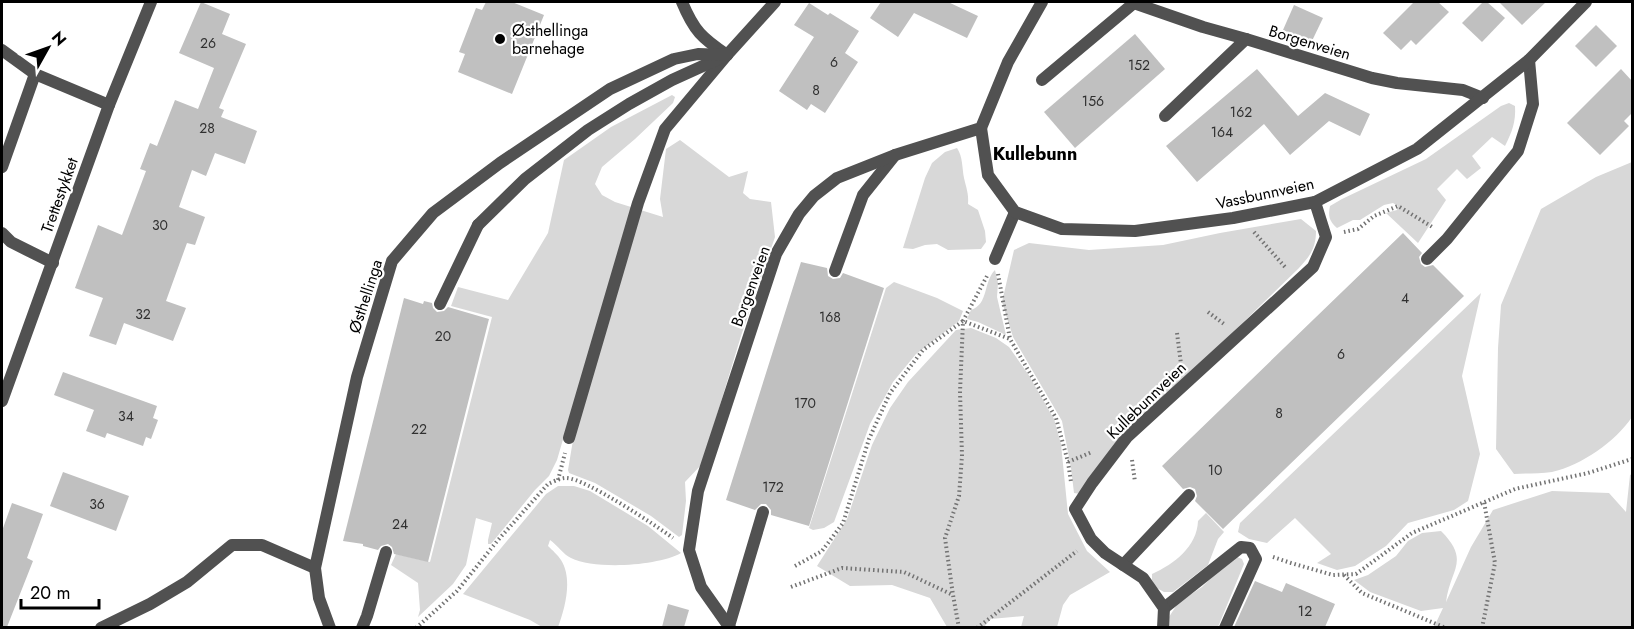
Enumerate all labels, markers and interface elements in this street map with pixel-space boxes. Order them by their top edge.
north arrow [18,18,78,78]
place label: Østhellinga barnehage [512,19,588,60]
street label: Borgenveien [1266,19,1354,66]
text: N [46,26,72,51]
marker: Østhellinga barnehage [493,32,507,46]
house number: 26 [200,33,216,53]
house number: 6 [830,52,838,72]
house number: 152 [1128,55,1150,75]
house number: 8 [812,80,820,100]
house number: 156 [1082,91,1104,111]
house number: 162 [1230,102,1252,122]
house number: 28 [199,118,215,138]
house number: 164 [1211,122,1233,142]
district label: Kullebunn [993,141,1077,167]
street label: Trettestykket [35,154,84,236]
street label: Vassbunnveien [1214,172,1316,215]
house number: 30 [152,215,168,235]
street label: Borgenveien [725,243,776,330]
street label: Østhellinga [343,256,388,336]
house number: 4 [1401,288,1409,308]
house number: 32 [135,304,151,324]
house number: 168 [819,307,841,327]
house number: 20 [435,326,451,346]
house number: 6 [1337,344,1345,364]
street label: Kullebunnveien [1101,356,1191,444]
house number: 170 [794,393,816,413]
house number: 8 [1275,403,1283,423]
house number: 34 [118,406,134,426]
house number: 22 [411,419,427,439]
house number: 10 [1208,460,1222,480]
house number: 172 [762,477,784,497]
house number: 36 [89,494,105,514]
house number: 24 [392,514,408,534]
scale bar [21,572,99,610]
text: 20 m [30,580,70,606]
house number: 12 [1298,601,1312,621]

